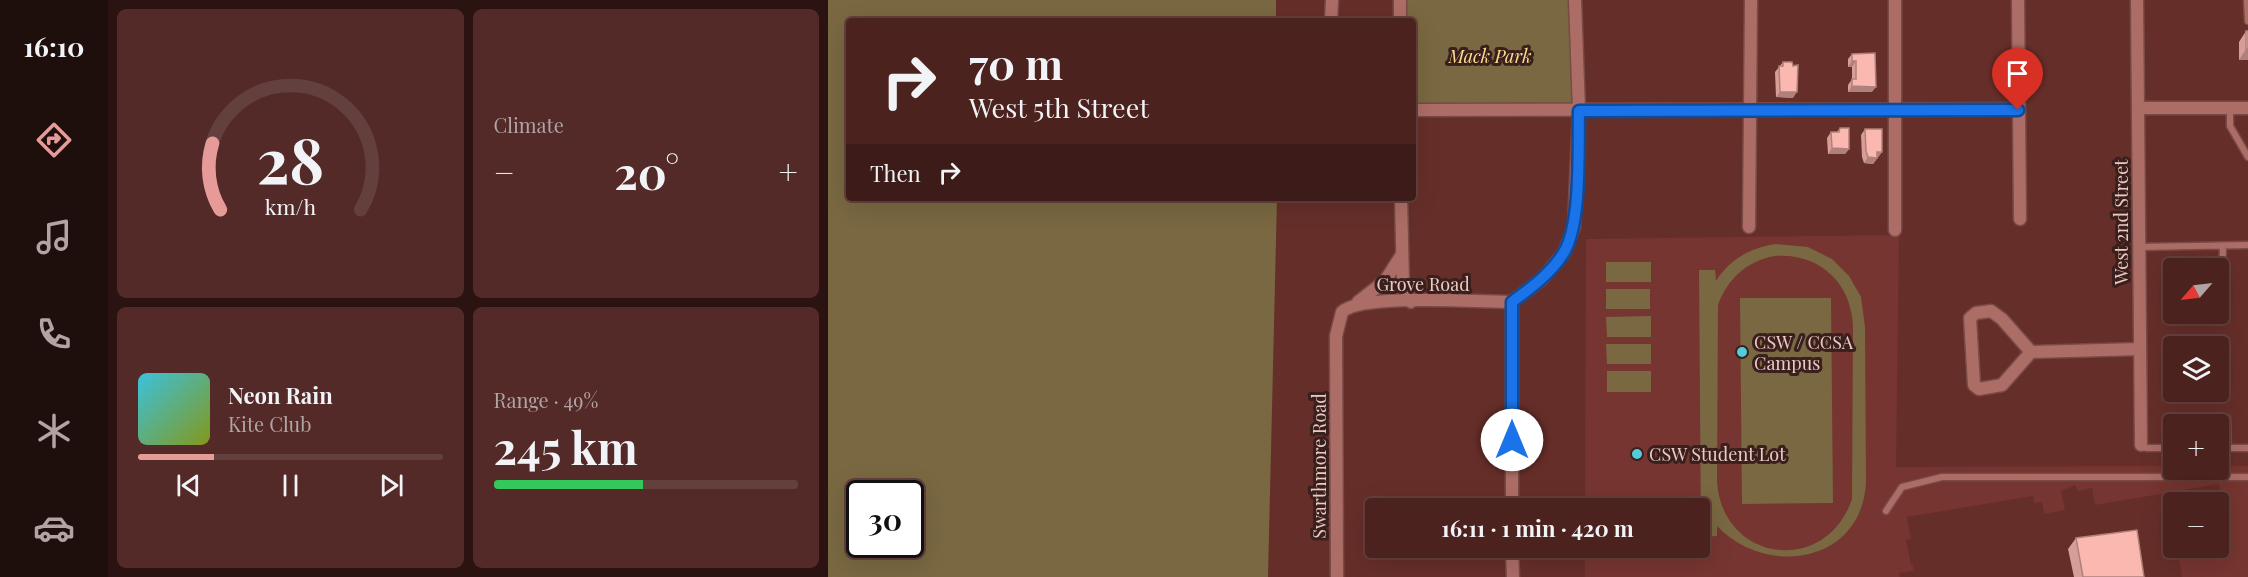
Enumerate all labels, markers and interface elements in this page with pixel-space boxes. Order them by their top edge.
text: 16:10 [23,28,85,64]
text: 70 m [969,35,1063,91]
icon: right [870,42,948,120]
park label: Mack Park [1448,44,1531,68]
pin [1992,48,2043,110]
icon: arrive [2001,57,2034,90]
text: West 5th Street [969,89,1149,125]
text: Climate [494,111,564,138]
text: 28 [256,116,324,200]
icon: directions [33,119,75,161]
text: 20° [614,141,679,201]
text: − [494,149,515,193]
text: + [779,149,798,193]
icon: right [933,156,966,189]
text: Then [870,158,921,188]
street label: West 2nd Street [2109,159,2133,286]
text: km/h [265,193,316,221]
icon: music [33,216,75,258]
north arrow [2163,258,2229,324]
map controls [2163,258,2229,558]
street label: Grove Road [1376,272,1470,296]
icon: phone [33,313,75,355]
place label: CSW / CCSA Campus [1754,330,1854,375]
button: layers [2163,336,2229,402]
marker: CSW / CCSA Campus [1735,345,1749,359]
text: Neon Rain [228,380,333,410]
text: Range · 49% [494,386,598,413]
street label: Swarthmore Road [1307,393,1331,539]
position arrow [1480,408,1544,472]
icon: climate [33,410,75,452]
text: Kite Club [228,410,312,437]
button: + [2163,414,2229,480]
text: 245 km [494,416,638,476]
place label: CSW Student Lot [1649,442,1786,466]
marker: CSW Student Lot [1630,447,1644,461]
icon: previous [172,469,205,502]
icon: pause [274,469,307,502]
icon: next [375,469,408,502]
speed limit sign: 30 [846,480,924,558]
button: − [2163,492,2229,558]
icon: car [33,507,75,549]
text: 16:11 · 1 min · 420 m [1441,513,1634,543]

